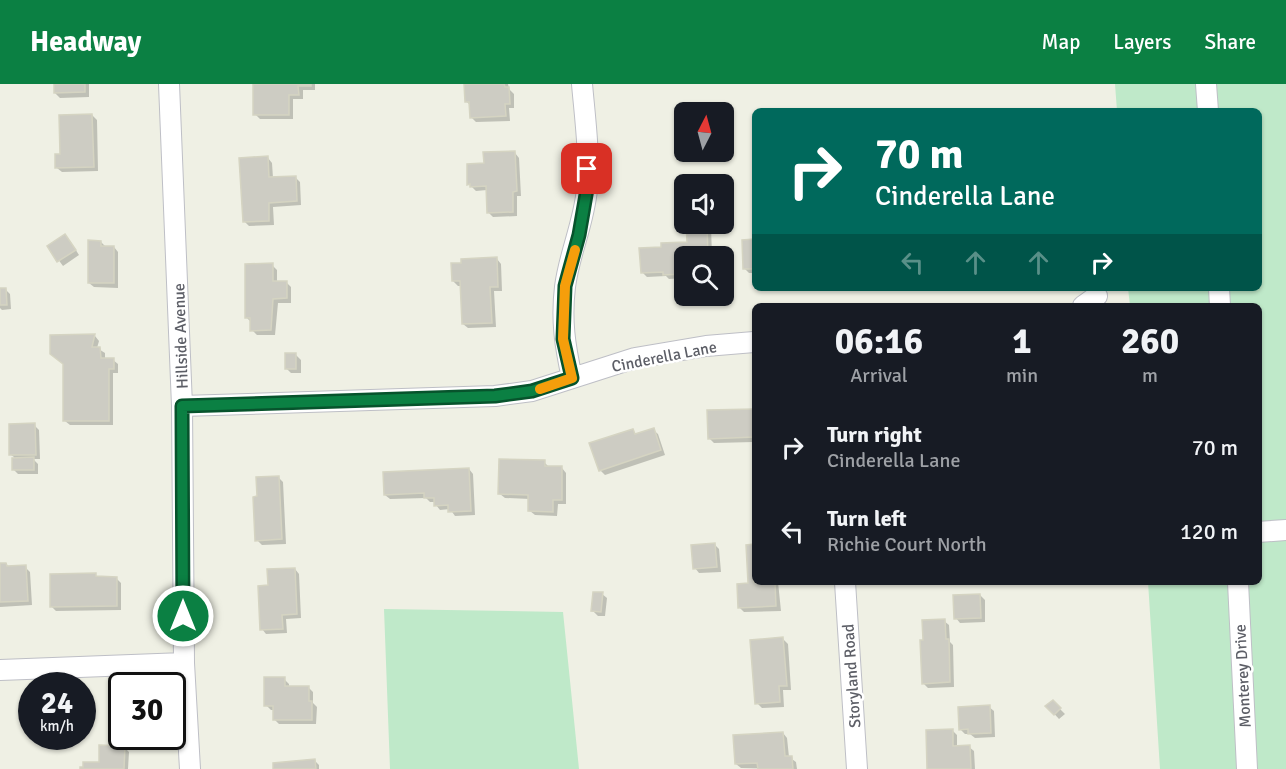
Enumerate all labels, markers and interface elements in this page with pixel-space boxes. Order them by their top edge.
text: Headway [30,25,141,59]
text: Map [1042,29,1080,55]
text: Layers [1113,29,1171,55]
text: Share [1204,29,1256,55]
north arrow [674,102,734,162]
map controls [674,102,734,306]
text: 70 m [875,129,964,180]
icon: right [776,132,854,210]
pin [561,143,612,194]
icon: arrive [570,152,603,185]
button: sound [674,174,734,234]
text: Cinderella Lane [875,180,1055,213]
button: search [674,246,734,306]
icon: left [896,246,929,279]
icon: ahead [959,246,992,279]
icon: ahead [1022,246,1055,279]
icon: right [1085,246,1118,279]
street label: Hillside Avenue [169,283,193,389]
text: 06:16 [835,319,923,364]
text: 1 [1012,319,1032,364]
text: 260 [1121,319,1179,364]
street label: Cinderella Lane [610,337,718,377]
text: Arrival [850,363,908,388]
text: min [1006,363,1038,388]
text: m [1142,363,1158,388]
text: Turn right [827,421,922,448]
icon: right [776,431,809,464]
text: 70 m [1192,434,1238,461]
text: Cinderella Lane [827,448,960,473]
text: Turn left [827,505,907,532]
icon: left [776,515,809,548]
text: 120 m [1180,518,1238,545]
text: Richie Court North [827,532,987,557]
position arrow [151,584,215,648]
street label: Storyland Road [838,623,866,729]
street label: Monterey Drive [1230,624,1256,728]
speed limit sign: 30 [108,672,186,750]
text: 24 [41,685,73,722]
text: km/h [40,717,74,735]

